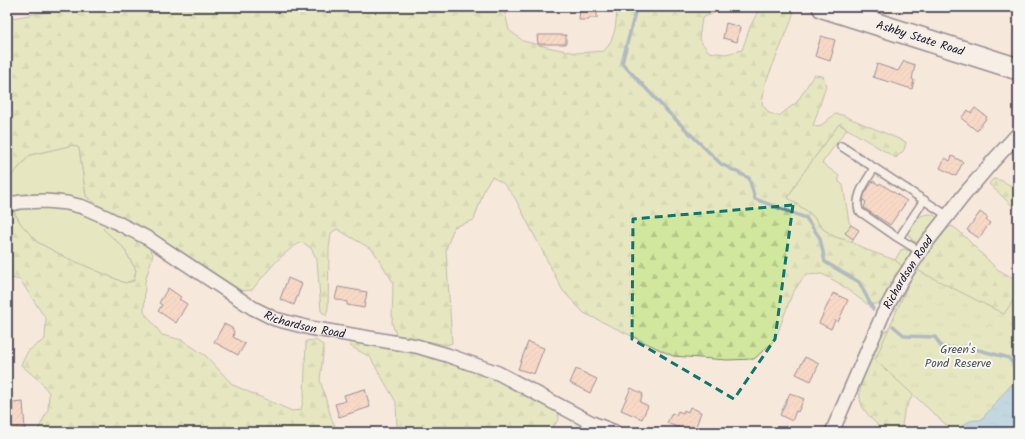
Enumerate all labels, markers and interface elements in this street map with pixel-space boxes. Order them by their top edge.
street label: Ashby State Road [874,15,968,61]
street label: Richardson Road [878,231,938,313]
street label: Richardson Road [261,305,348,344]
park label: Green's Pond Reserve [925,340,992,373]

